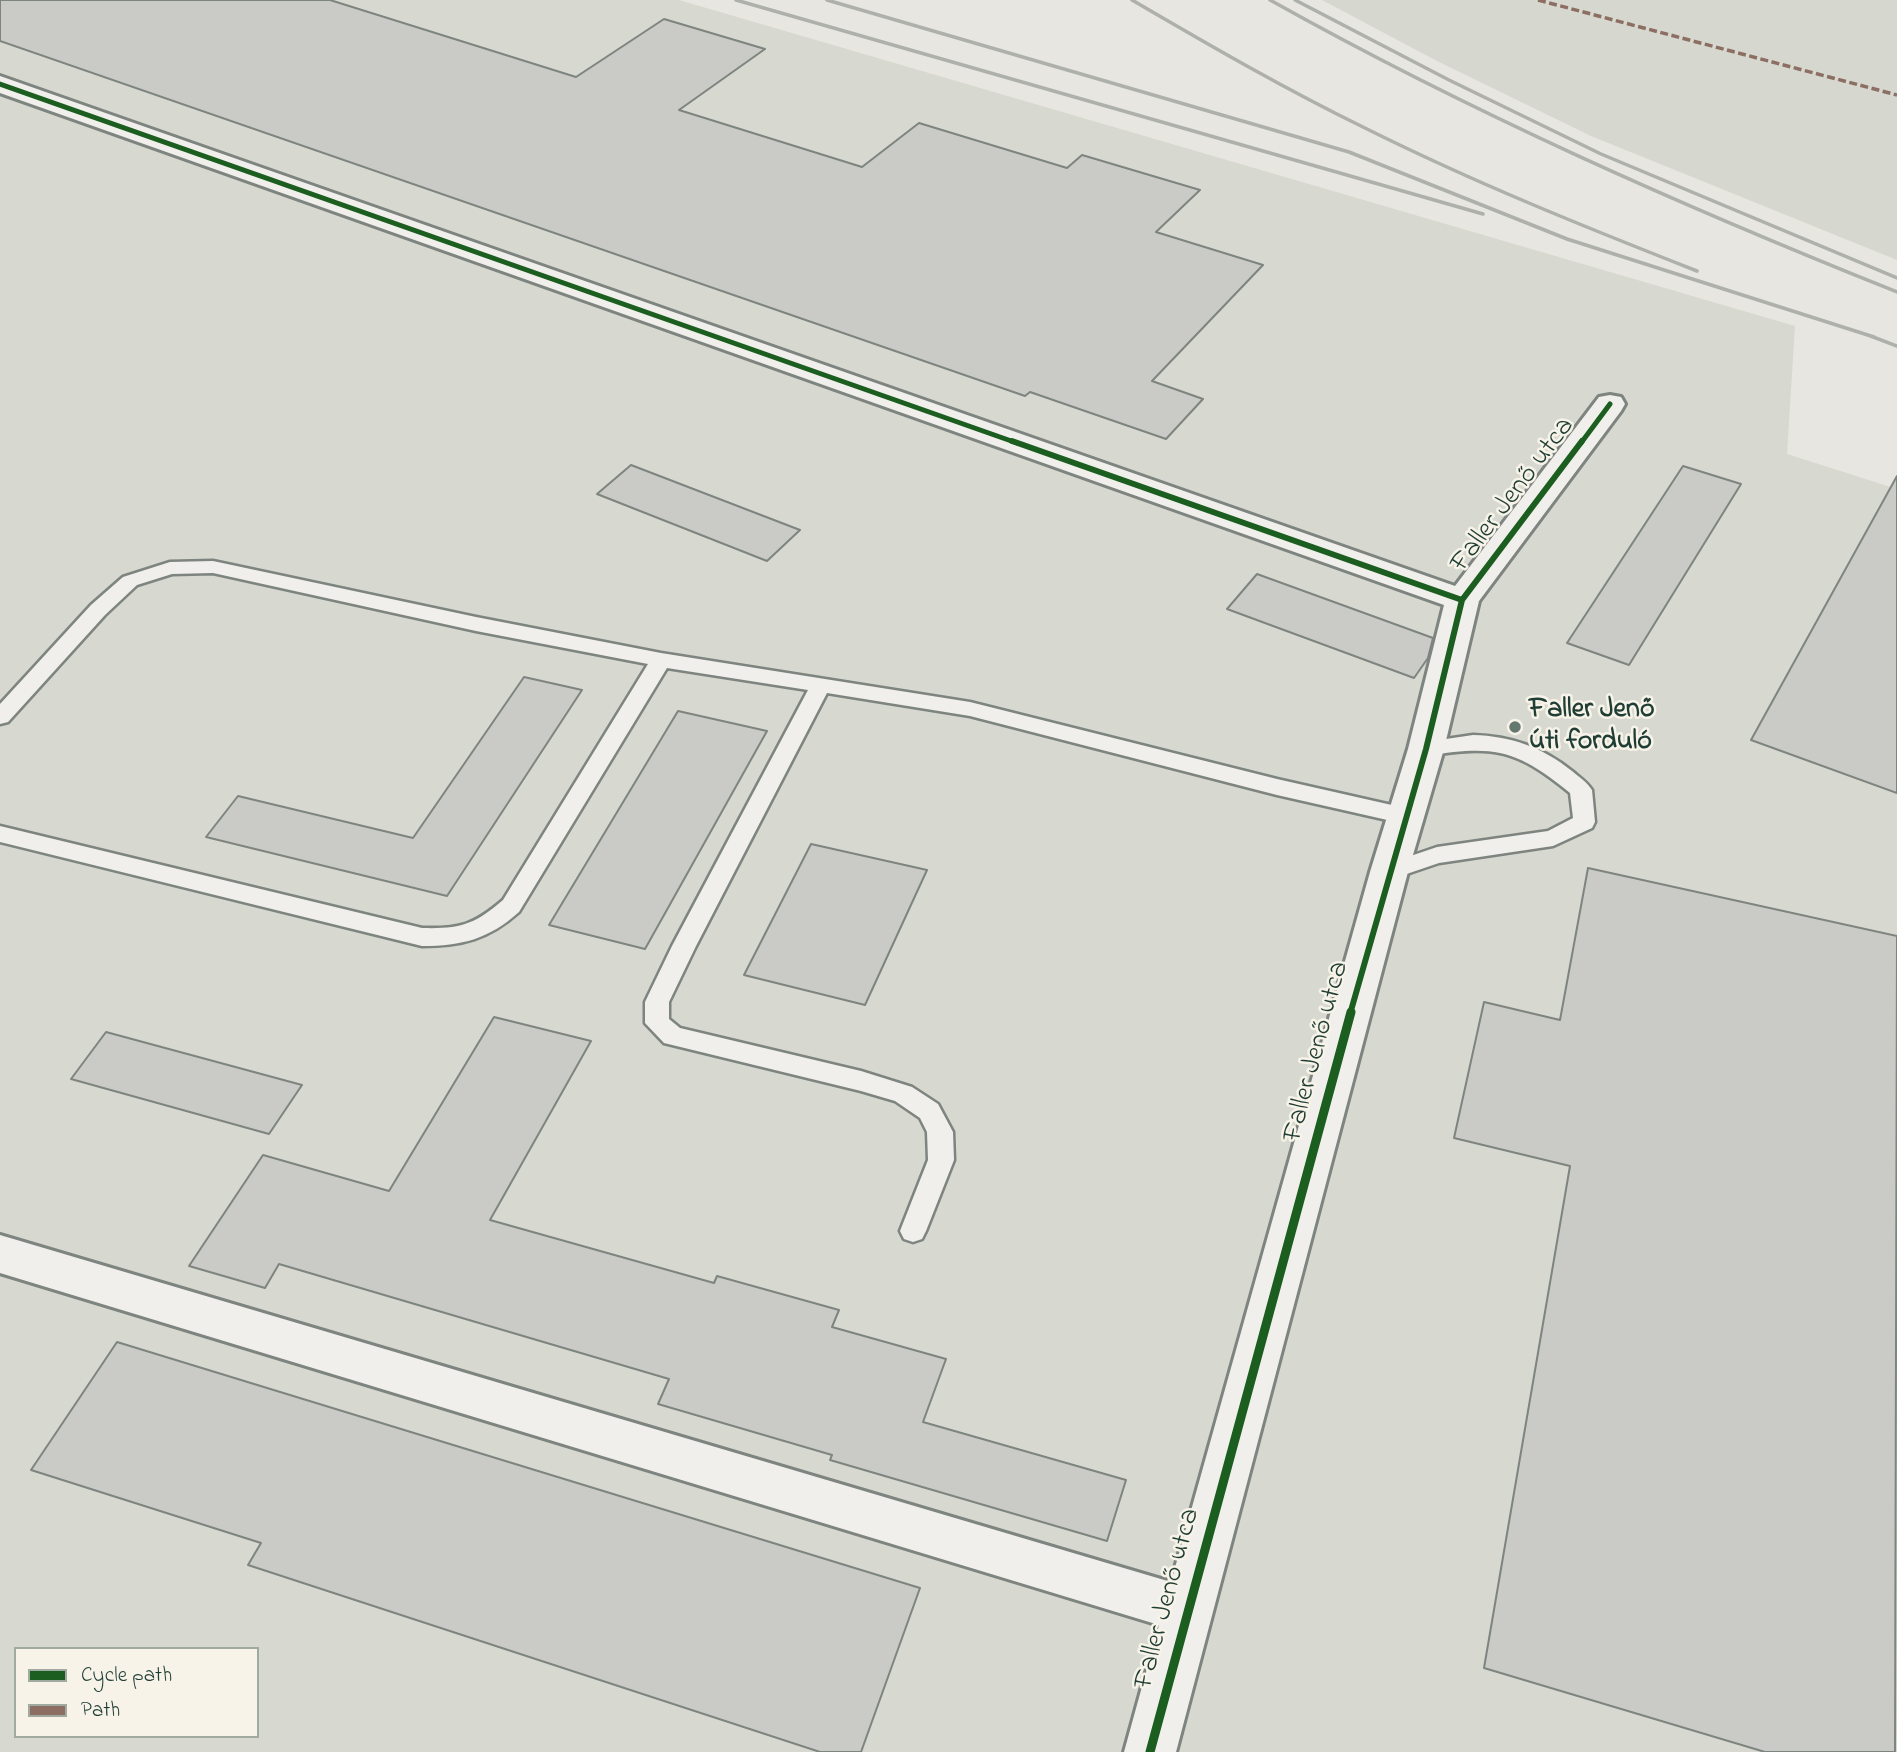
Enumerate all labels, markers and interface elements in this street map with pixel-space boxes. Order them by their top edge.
street label: Faller Jenő utca [1445,412,1583,580]
place label: Faller Jenő úti forduló [1529,694,1654,760]
marker: Faller Jenő úti forduló [1507,719,1523,735]
street label: Faller Jenő utca [1278,958,1358,1146]
street label: Faller Jenő utca [1129,1505,1209,1693]
legend [14,1647,259,1738]
text: Cycle path [81,1661,172,1691]
text: Path [81,1696,120,1726]

